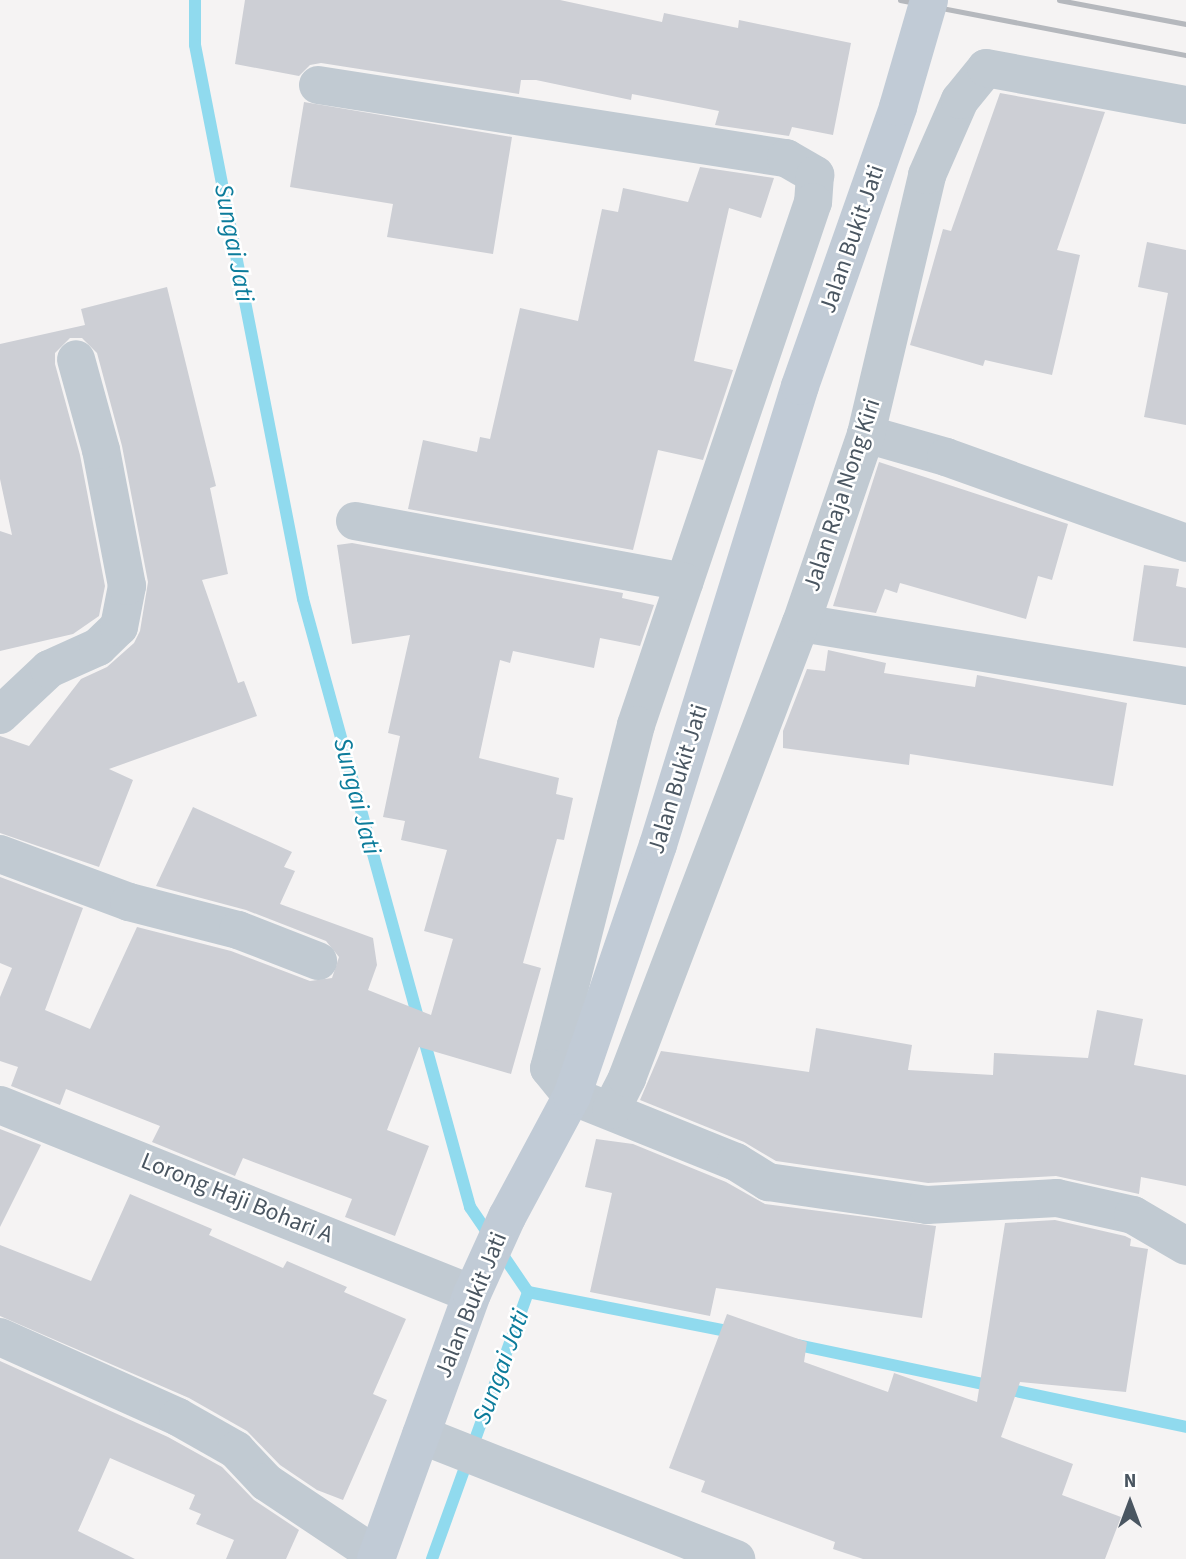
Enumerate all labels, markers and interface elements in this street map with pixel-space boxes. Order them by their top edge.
street label: Jalan Bukit Jati [813,161,891,317]
water label: Sungai Jati [207,181,261,305]
street label: Jalan Raja Nong Kiri [797,395,887,595]
street label: Jalan Bukit Jati [642,701,714,857]
water label: Sungai Jati [326,734,388,858]
street label: Lorong Haji Bohari A [137,1146,337,1250]
street label: Jalan Bukit Jati [429,1228,513,1382]
water label: Sungai Jati [466,1305,536,1429]
north arrow [1095,1468,1165,1538]
text: N [1124,1468,1136,1495]

